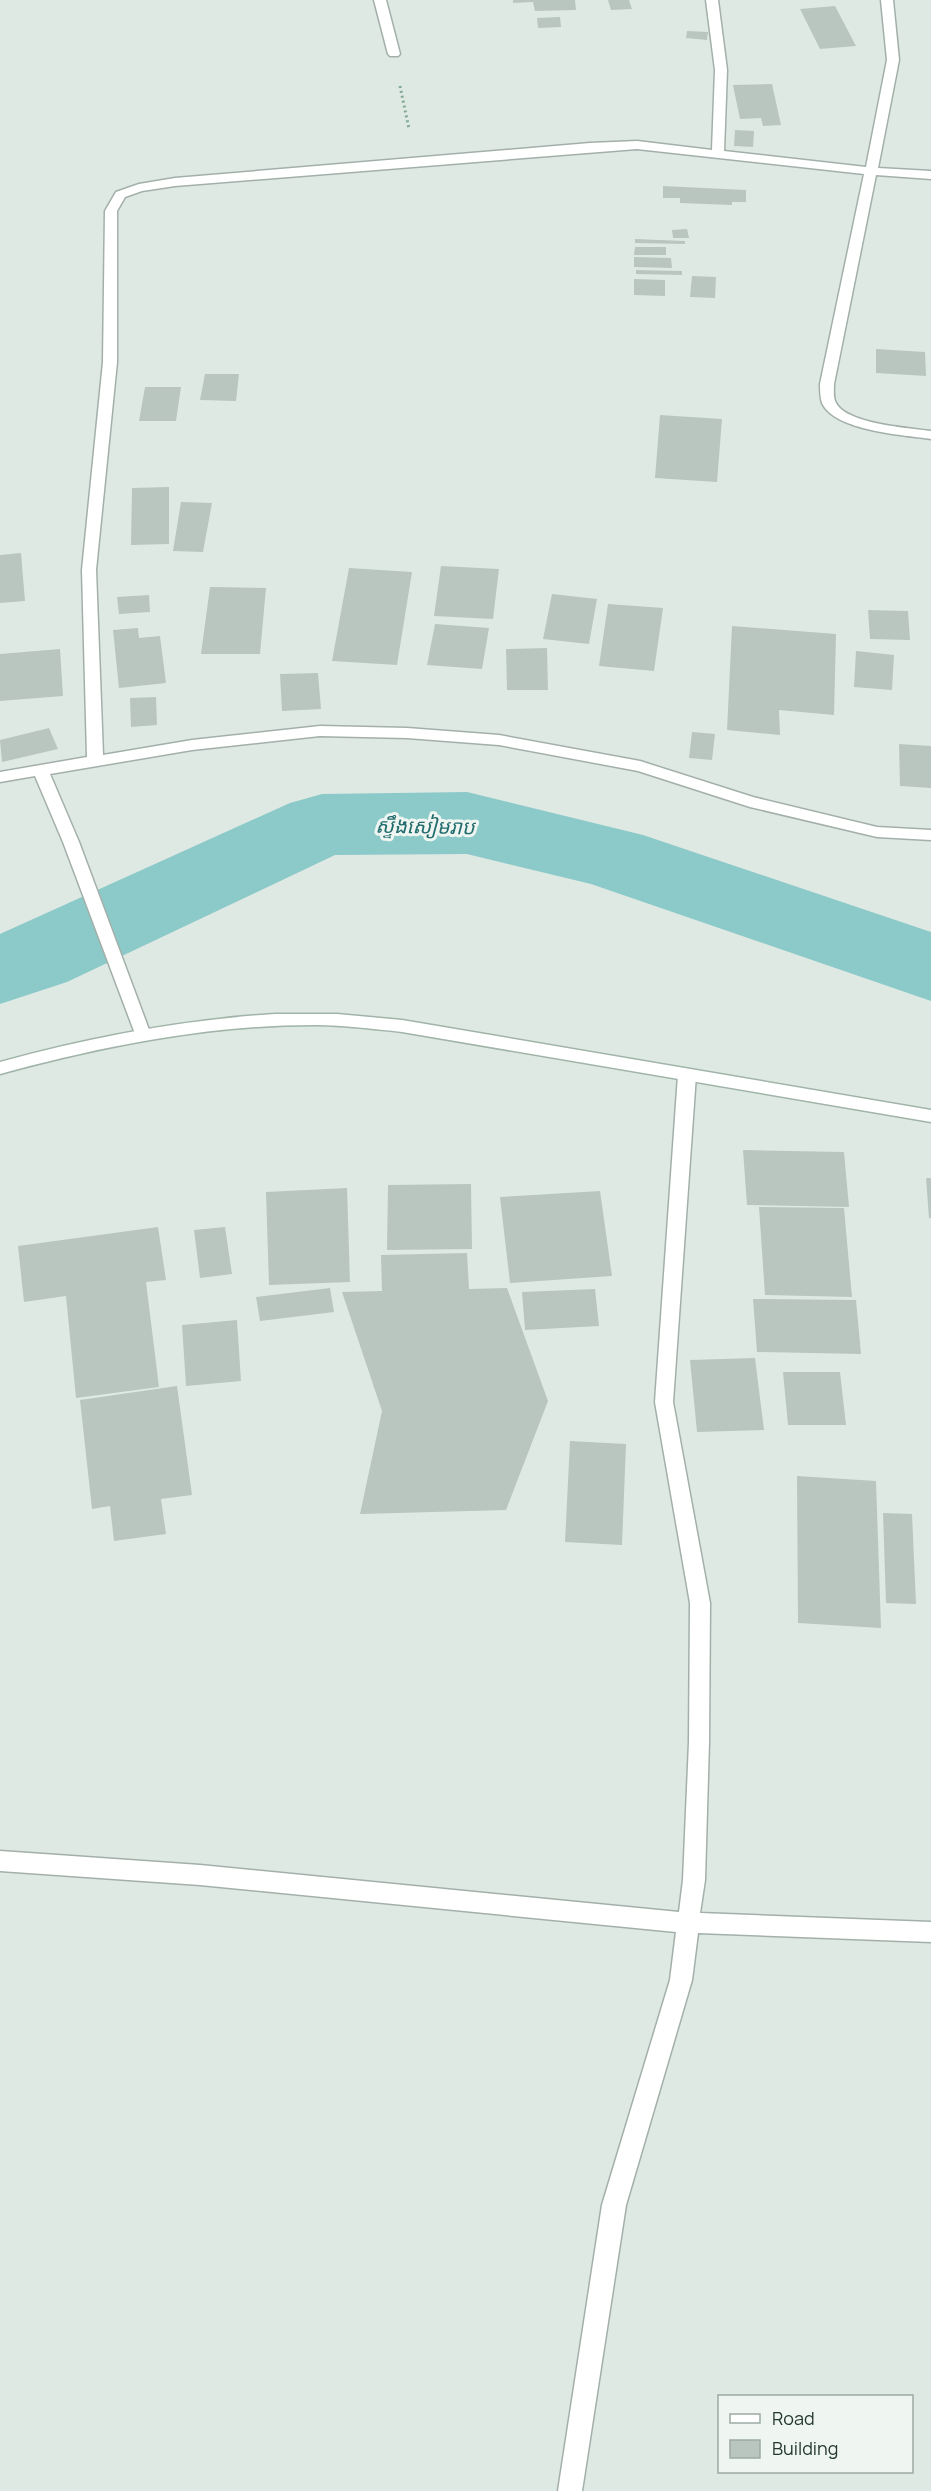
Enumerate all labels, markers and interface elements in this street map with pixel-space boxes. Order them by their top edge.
water label: ស្ទឹងសៀមរាប [375,812,477,840]
legend [718,2395,913,2473]
text: Road [772,2406,815,2430]
text: Building [772,2436,838,2460]

